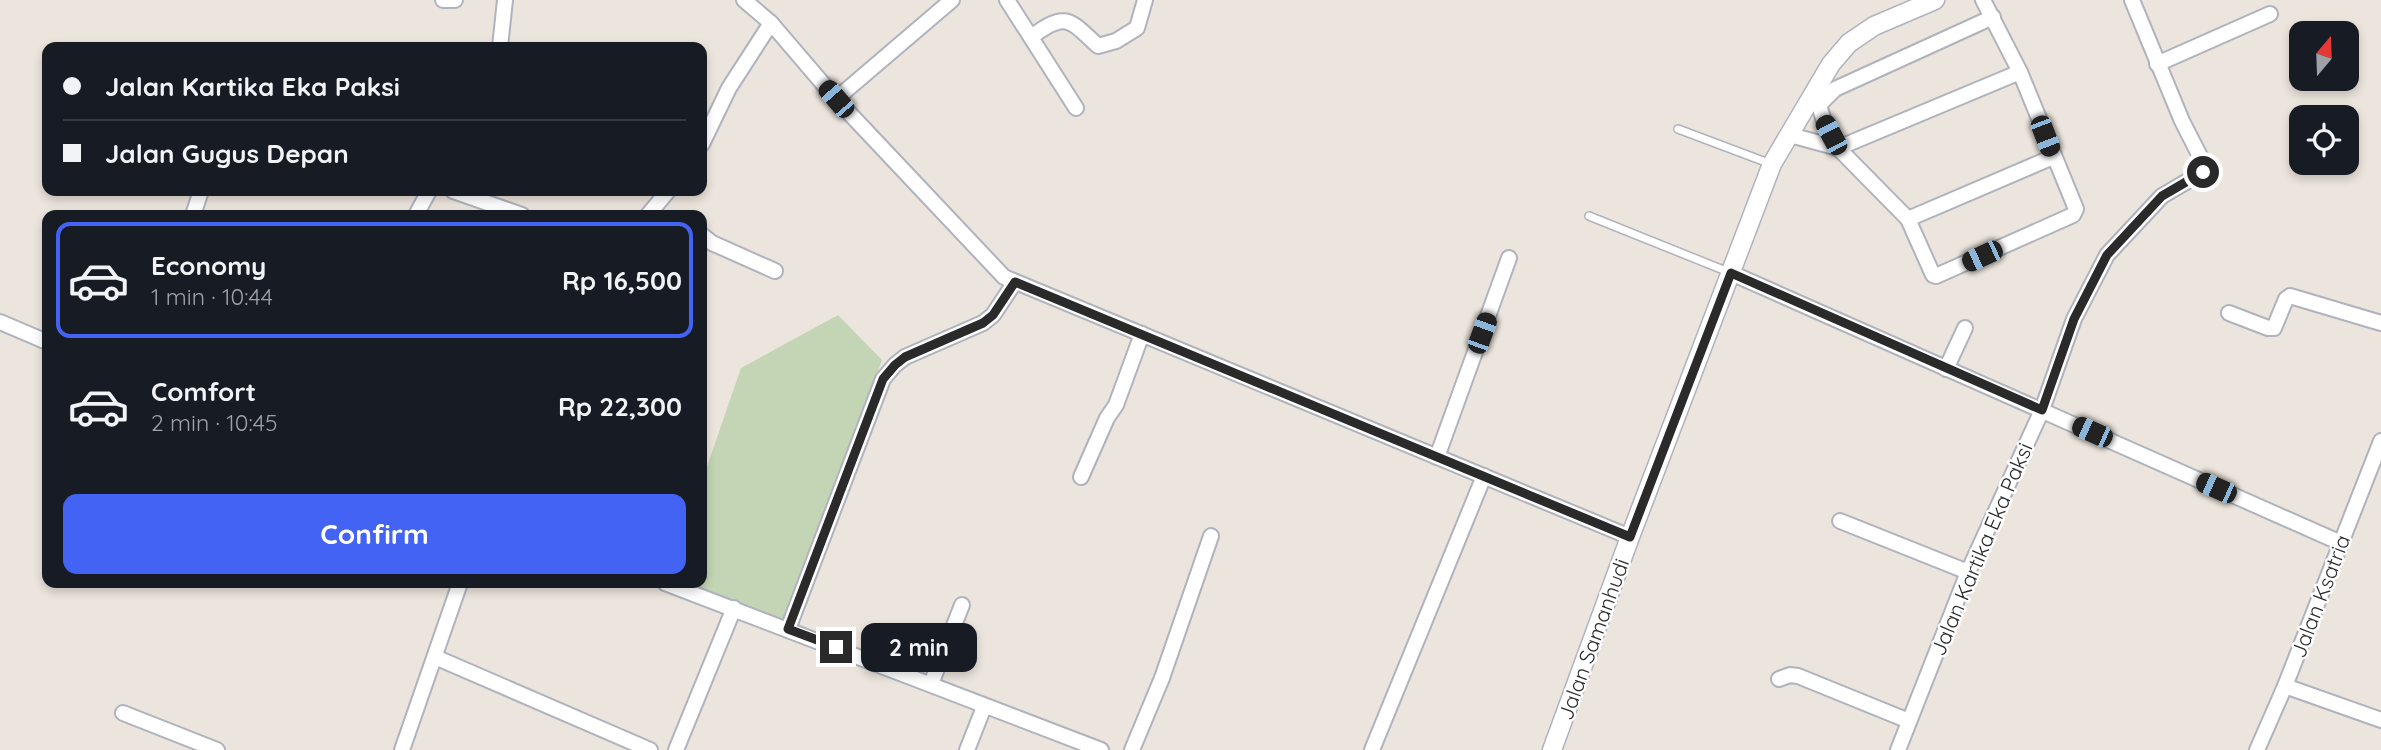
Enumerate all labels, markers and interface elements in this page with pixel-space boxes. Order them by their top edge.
north arrow [2289,21,2359,91]
map controls [2289,21,2359,175]
text: Jalan Kartika Eka Paksi [105,70,400,103]
car [815,76,858,122]
button: locate [2289,105,2359,175]
car [1812,112,1851,158]
car [2028,113,2063,159]
text: Jalan Gugus Depan [105,137,349,170]
route start [2187,156,2219,188]
car [1959,238,2006,274]
icon: car [67,249,130,312]
text: Economy [151,249,266,282]
text: Rp 16,500 [562,264,682,297]
text: 1 min · 10:44 [151,282,273,311]
car [1465,310,1500,356]
icon: car [67,375,130,438]
text: Comfort [151,375,256,408]
text: Rp 22,300 [558,390,682,423]
text: 2 min · 10:45 [151,408,278,437]
car [2069,414,2116,450]
street label: Jalan Kartika Eka Paksi [1924,439,2038,659]
car [2193,470,2240,506]
button: Confirm [63,494,686,574]
street label: Jalan Ksatria [2285,531,2355,661]
street label: Jalan Samanhudi [1552,555,1634,723]
callout: 2 min [860,622,976,672]
route end [820,631,852,663]
text: 2 min [889,633,949,662]

